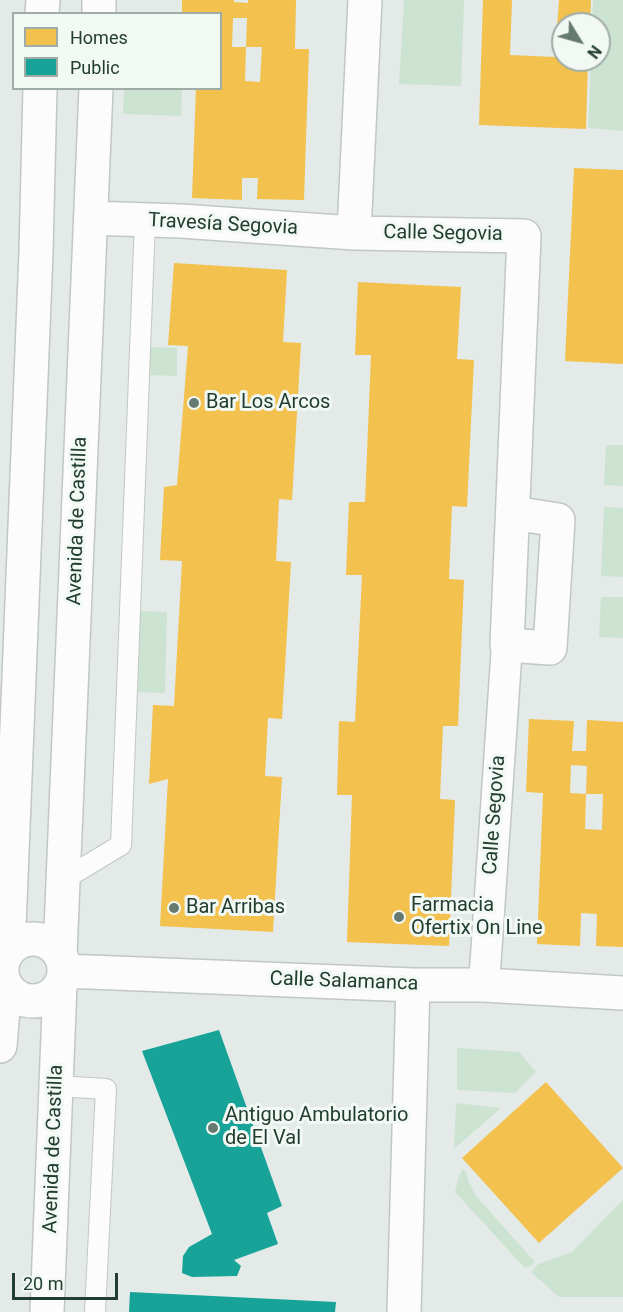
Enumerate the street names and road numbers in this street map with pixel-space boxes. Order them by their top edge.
street label: Travesía Segovia [147,209,299,241]
street label: Calle Segovia [383,221,503,247]
street label: Avenida de Castilla [63,436,93,606]
street label: Calle Segovia [479,755,511,875]
street label: Calle Salamanca [269,967,419,997]
street label: Avenida de Castilla [39,1064,69,1234]

